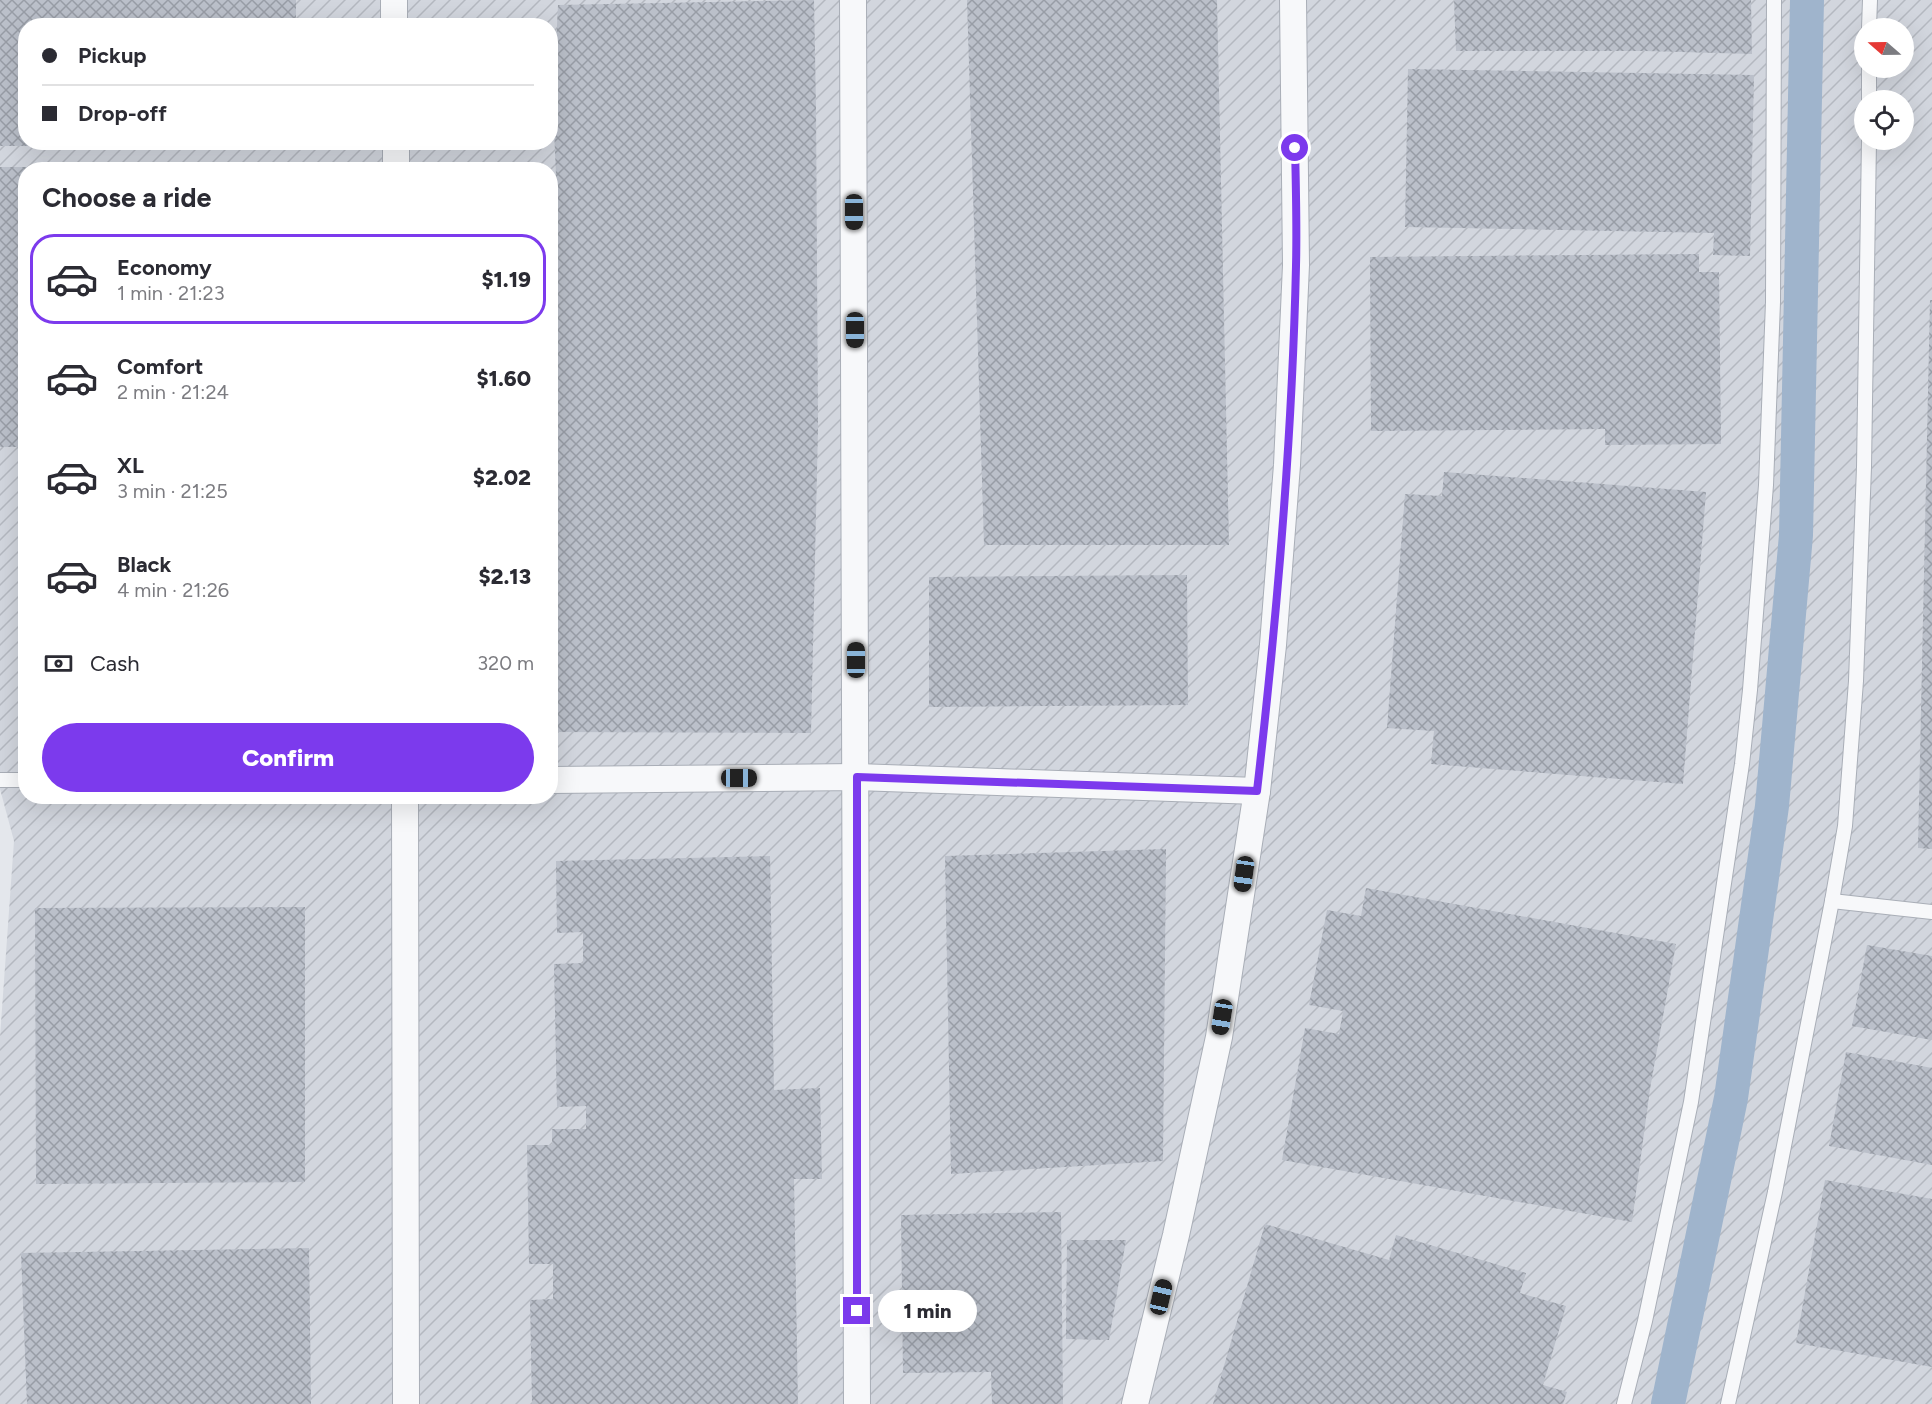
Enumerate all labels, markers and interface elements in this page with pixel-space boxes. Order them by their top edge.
north arrow [1854,18,1914,78]
map controls [1854,18,1914,150]
text: Pickup [78,42,147,69]
button: locate [1854,90,1914,150]
text: Drop-off [78,100,167,127]
route start [1281,134,1308,161]
text: Choose a ride [42,181,211,214]
car [845,194,863,230]
icon: car [45,252,99,306]
text: Economy [117,254,212,281]
text: $1.19 [481,266,531,293]
text: 1 min · 21:23 [117,281,225,305]
car [846,312,864,348]
icon: car [45,351,99,405]
text: Comfort [117,353,203,380]
text: $1.60 [476,365,531,392]
text: 2 min · 21:24 [117,380,229,404]
icon: car [45,450,99,504]
text: XL [117,452,144,479]
text: $2.02 [473,464,531,491]
text: 3 min · 21:25 [117,479,228,503]
icon: car [45,549,99,603]
text: Black [117,551,171,578]
text: $2.13 [478,563,531,590]
text: 4 min · 21:26 [117,578,229,602]
car [847,642,865,678]
icon: cash [42,647,75,680]
text: Cash [90,650,140,677]
text: 320 m [477,651,534,675]
button: Confirm [42,723,534,792]
car [721,769,757,787]
car [1233,855,1255,893]
car [1210,998,1234,1036]
car [1148,1277,1174,1317]
callout: 1 min [878,1290,977,1332]
route end [843,1297,870,1324]
text: 1 min [904,1299,951,1323]

